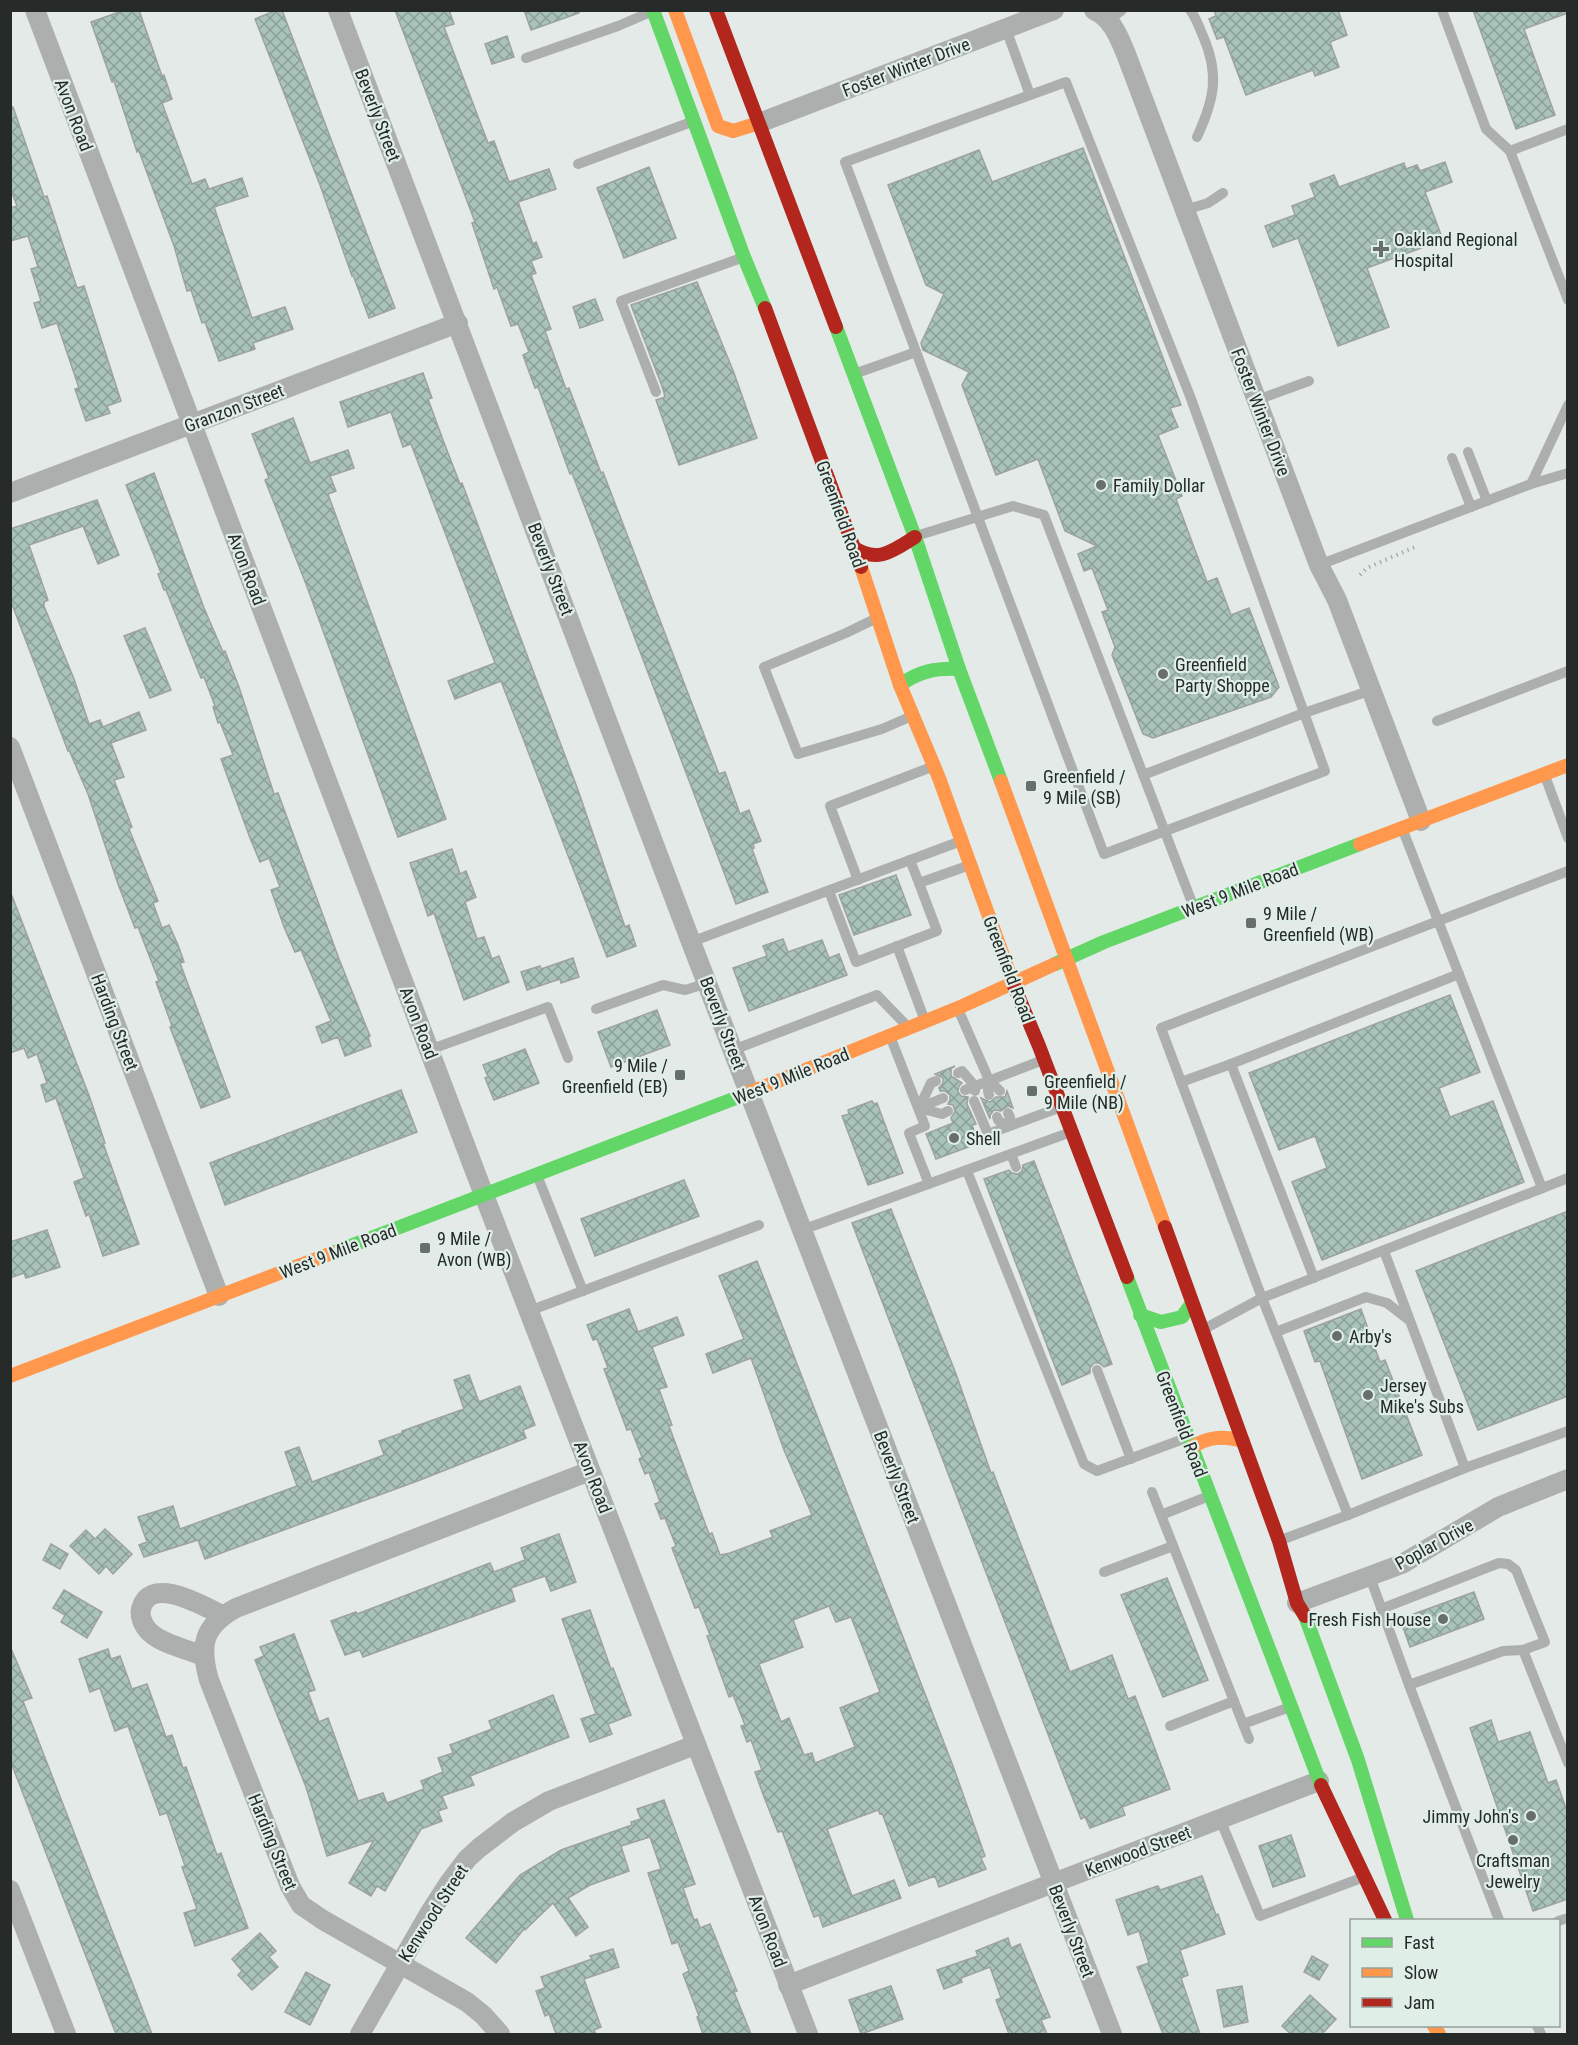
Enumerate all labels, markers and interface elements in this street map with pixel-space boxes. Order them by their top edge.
street label: Foster Winter Drive [839,33,973,101]
street label: Beverly Street [351,66,405,164]
street label: Avon Road [51,76,97,154]
place label: Oakland Regional Hospital [1394,229,1518,271]
marker: Oakland Regional Hospital [1372,240,1390,258]
street label: Foster Winter Drive [1227,345,1295,479]
street label: Granzon Street [181,379,287,437]
street label: Greenfield Road [812,458,870,570]
place label: Family Dollar [1113,475,1206,496]
marker: Family Dollar [1094,478,1108,492]
street label: Beverly Street [524,520,578,618]
street label: Avon Road [224,530,270,608]
place label: Greenfield Party Shoppe [1175,654,1270,696]
marker: Greenfield Party Shoppe [1156,667,1170,681]
place label: Greenfield / 9 Mile (SB) [1043,766,1126,809]
marker: Greenfield / 9 Mile (SB) [1024,779,1038,793]
street label: West 9 Mile Road [1179,858,1301,922]
place label: 9 Mile / Greenfield (WB) [1263,903,1374,946]
street label: Greenfield Road [979,913,1039,1025]
marker: 9 Mile / Greenfield (WB) [1244,916,1258,930]
street label: Harding Street [87,971,143,1073]
street label: Beverly Street [696,974,750,1072]
street label: Avon Road [396,984,442,1062]
street label: West 9 Mile Road [730,1043,852,1109]
place label: 9 Mile / Greenfield (EB) [562,1055,668,1098]
marker: 9 Mile / Greenfield (EB) [673,1068,687,1082]
place label: Greenfield / 9 Mile (NB) [1044,1071,1127,1114]
marker: Greenfield / 9 Mile (NB) [1025,1084,1039,1098]
place label: Shell [966,1128,1001,1149]
marker: Shell [947,1131,961,1145]
street label: West 9 Mile Road [277,1219,399,1283]
place label: 9 Mile / Avon (WB) [437,1228,511,1271]
marker: 9 Mile / Avon (WB) [418,1241,432,1255]
place label: Arby's [1349,1326,1392,1347]
marker: Arby's [1330,1329,1344,1343]
street label: Greenfield Road [1152,1368,1212,1480]
place label: Jersey Mike's Subs [1380,1375,1464,1417]
marker: Jersey Mike's Subs [1361,1388,1375,1402]
street label: Beverly Street [870,1428,924,1526]
street label: Avon Road [570,1438,616,1516]
street label: Poplar Drive [1391,1514,1477,1574]
place label: Fresh Fish House [1308,1609,1431,1630]
marker: Fresh Fish House [1436,1612,1450,1626]
street label: Harding Street [244,1791,302,1893]
place label: Jimmy John's [1423,1806,1519,1827]
marker: Jimmy John's [1524,1809,1538,1823]
street label: Kenwood Street [1082,1821,1194,1881]
marker: Craftsman Jewelry [1506,1833,1520,1847]
place label: Craftsman Jewelry [1476,1850,1550,1892]
street label: Kenwood Street [394,1860,472,1966]
street label: Beverly Street [1045,1882,1099,1980]
street label: Avon Road [745,1892,791,1970]
legend [1350,1919,1560,2027]
text: Fast [1404,1932,1435,1953]
text: Slow [1404,1962,1439,1983]
text: Jam [1404,1992,1435,2013]

